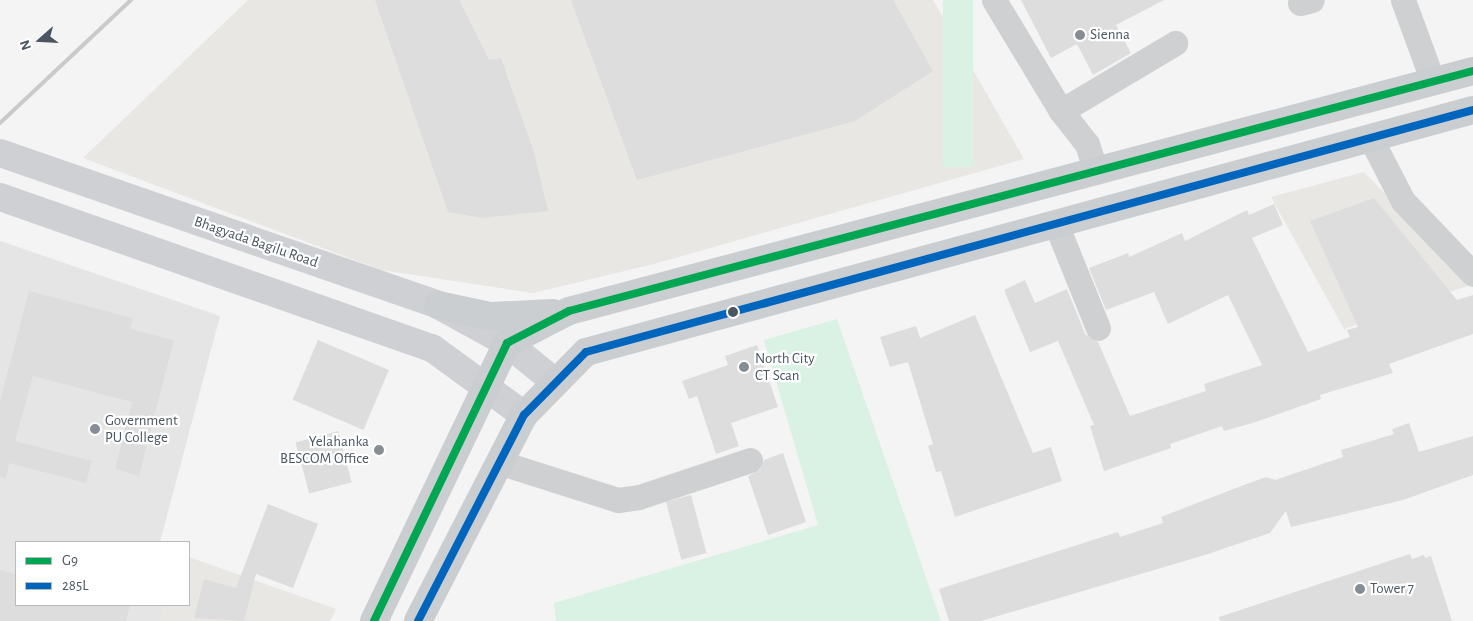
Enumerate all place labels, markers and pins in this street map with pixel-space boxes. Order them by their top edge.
place label: Sienna [1090,26,1130,44]
marker: Sienna [1074,29,1086,41]
unlabelled marker [728,307,738,317]
place label: North City CT Scan [755,349,815,384]
marker: North City CT Scan [737,360,751,374]
place label: Government PU College [105,411,178,446]
marker: Government PU College [89,423,101,435]
place label: Yelahanka BESCOM Office [280,432,369,467]
marker: Yelahanka BESCOM Office [373,444,385,456]
place label: Tower 7 [1370,580,1414,598]
marker: Tower 7 [1354,583,1366,595]

